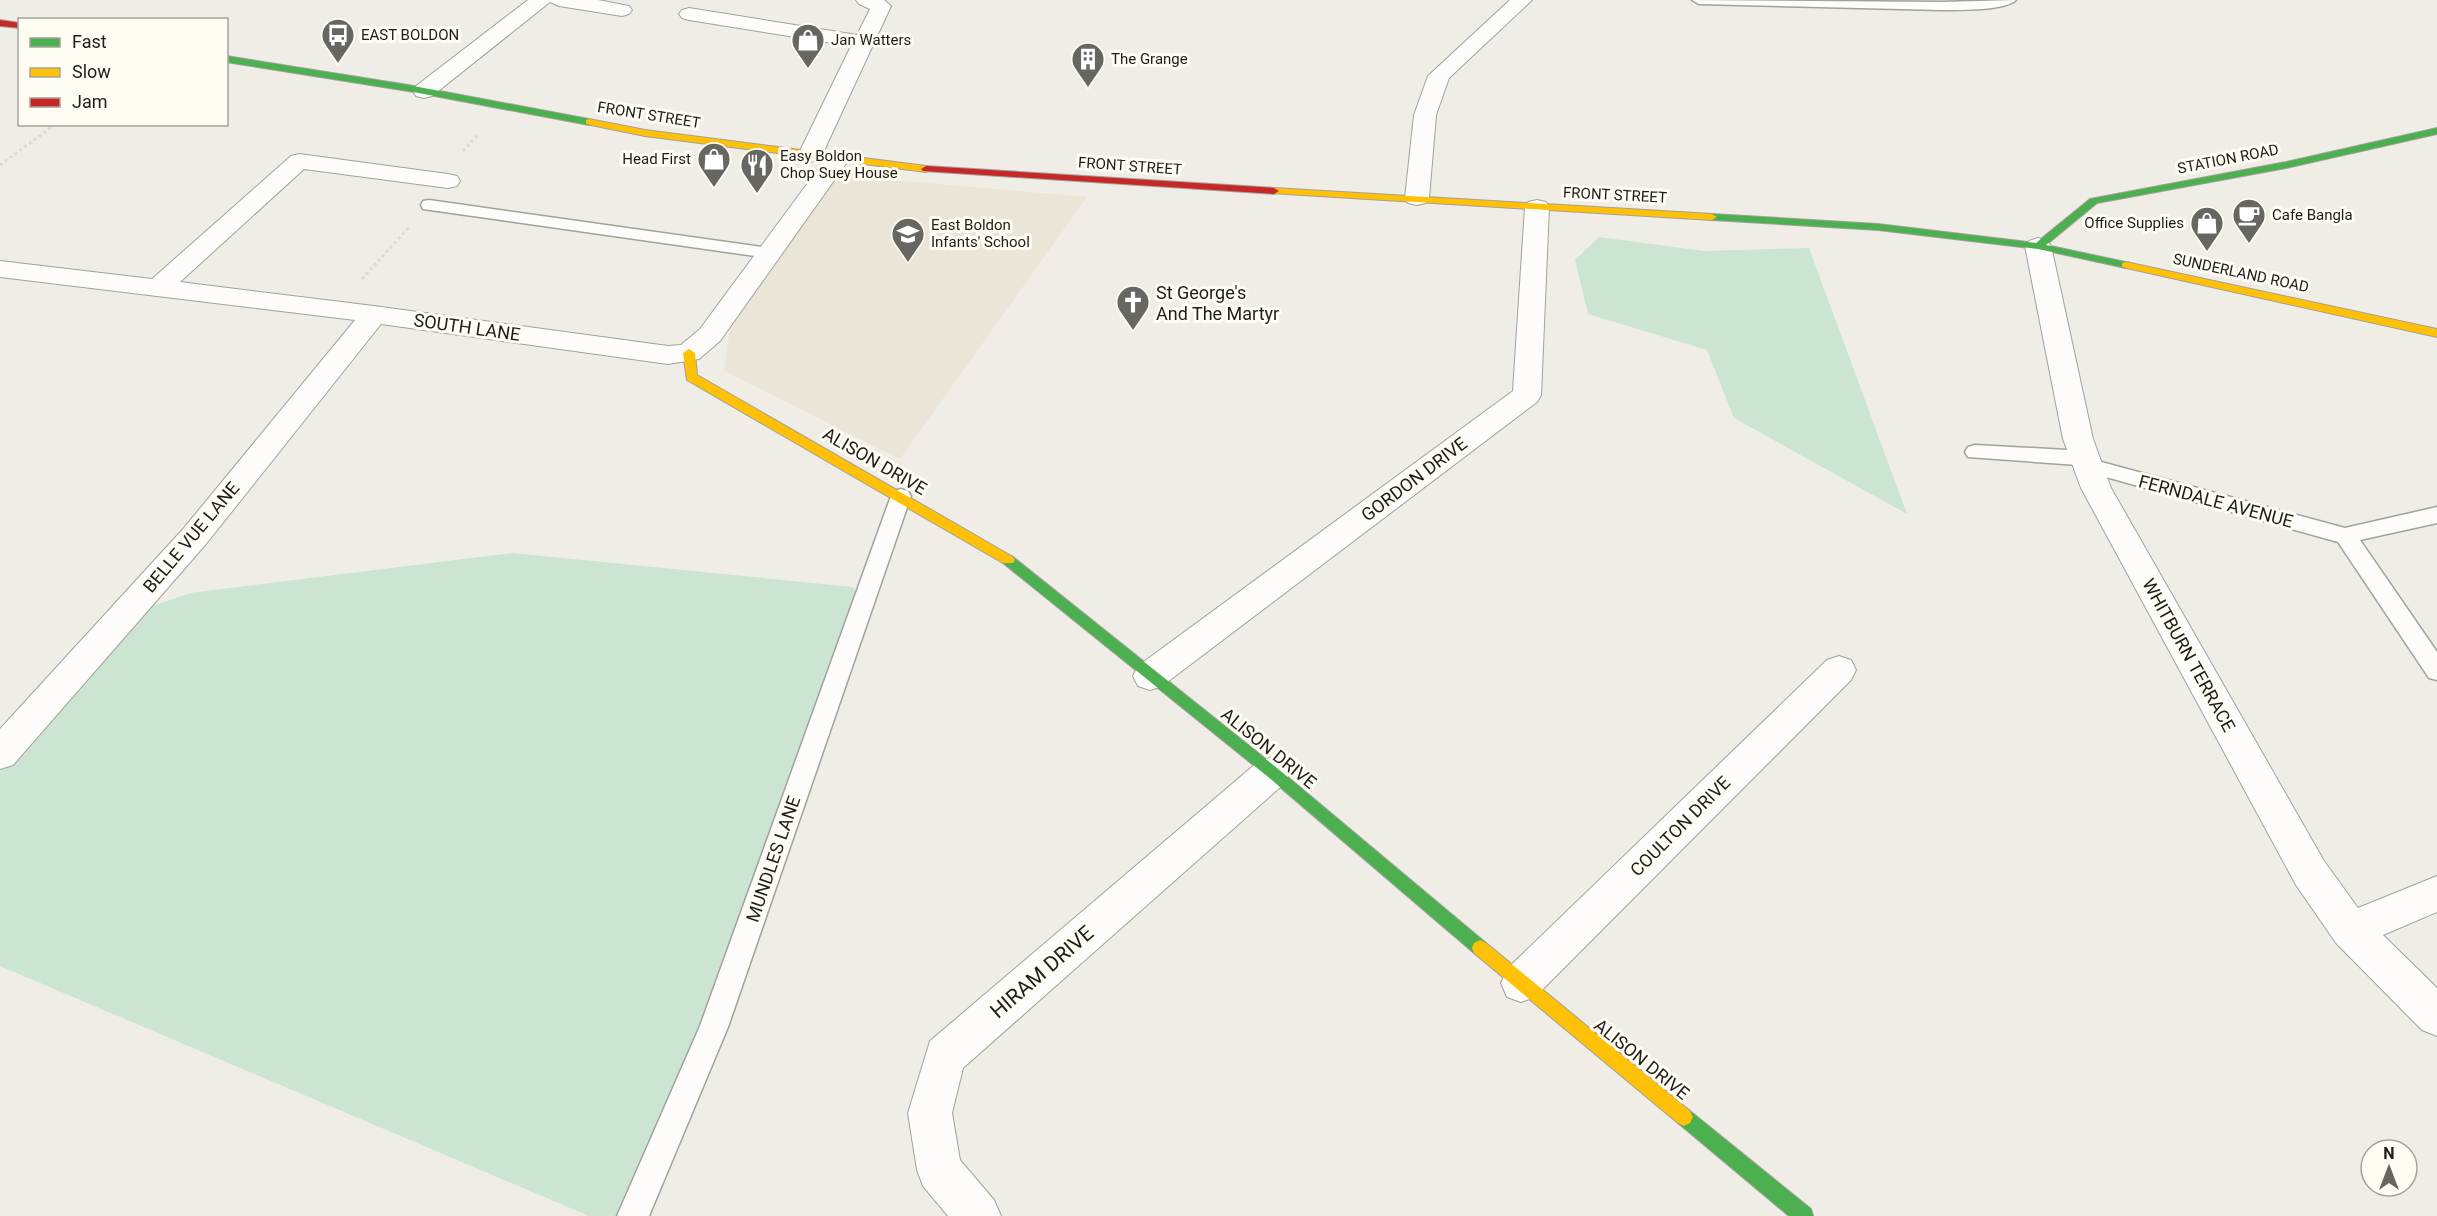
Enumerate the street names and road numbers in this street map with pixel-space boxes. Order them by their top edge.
street label: FRONT STREET [596,98,702,132]
street label: STATION ROAD [2176,140,2280,178]
street label: FRONT STREET [1078,153,1183,179]
street label: FRONT STREET [1563,183,1667,207]
street label: SUNDERLAND ROAD [2172,250,2310,296]
street label: SOUTH LANE [412,309,522,345]
street label: ALISON DRIVE [819,423,931,499]
street label: GORDON DRIVE [1357,432,1471,526]
street label: FERNDALE AVENUE [2136,470,2296,532]
street label: BELLE VUE LANE [139,477,243,597]
street label: WHITBURN TERRACE [2138,575,2240,735]
street label: ALISON DRIVE [1217,703,1321,793]
street label: COULTON DRIVE [1626,772,1734,880]
street label: MUNDLES LANE [742,793,804,925]
street label: HIRAM DRIVE [986,921,1098,1023]
street label: ALISON DRIVE [1590,1014,1694,1104]

